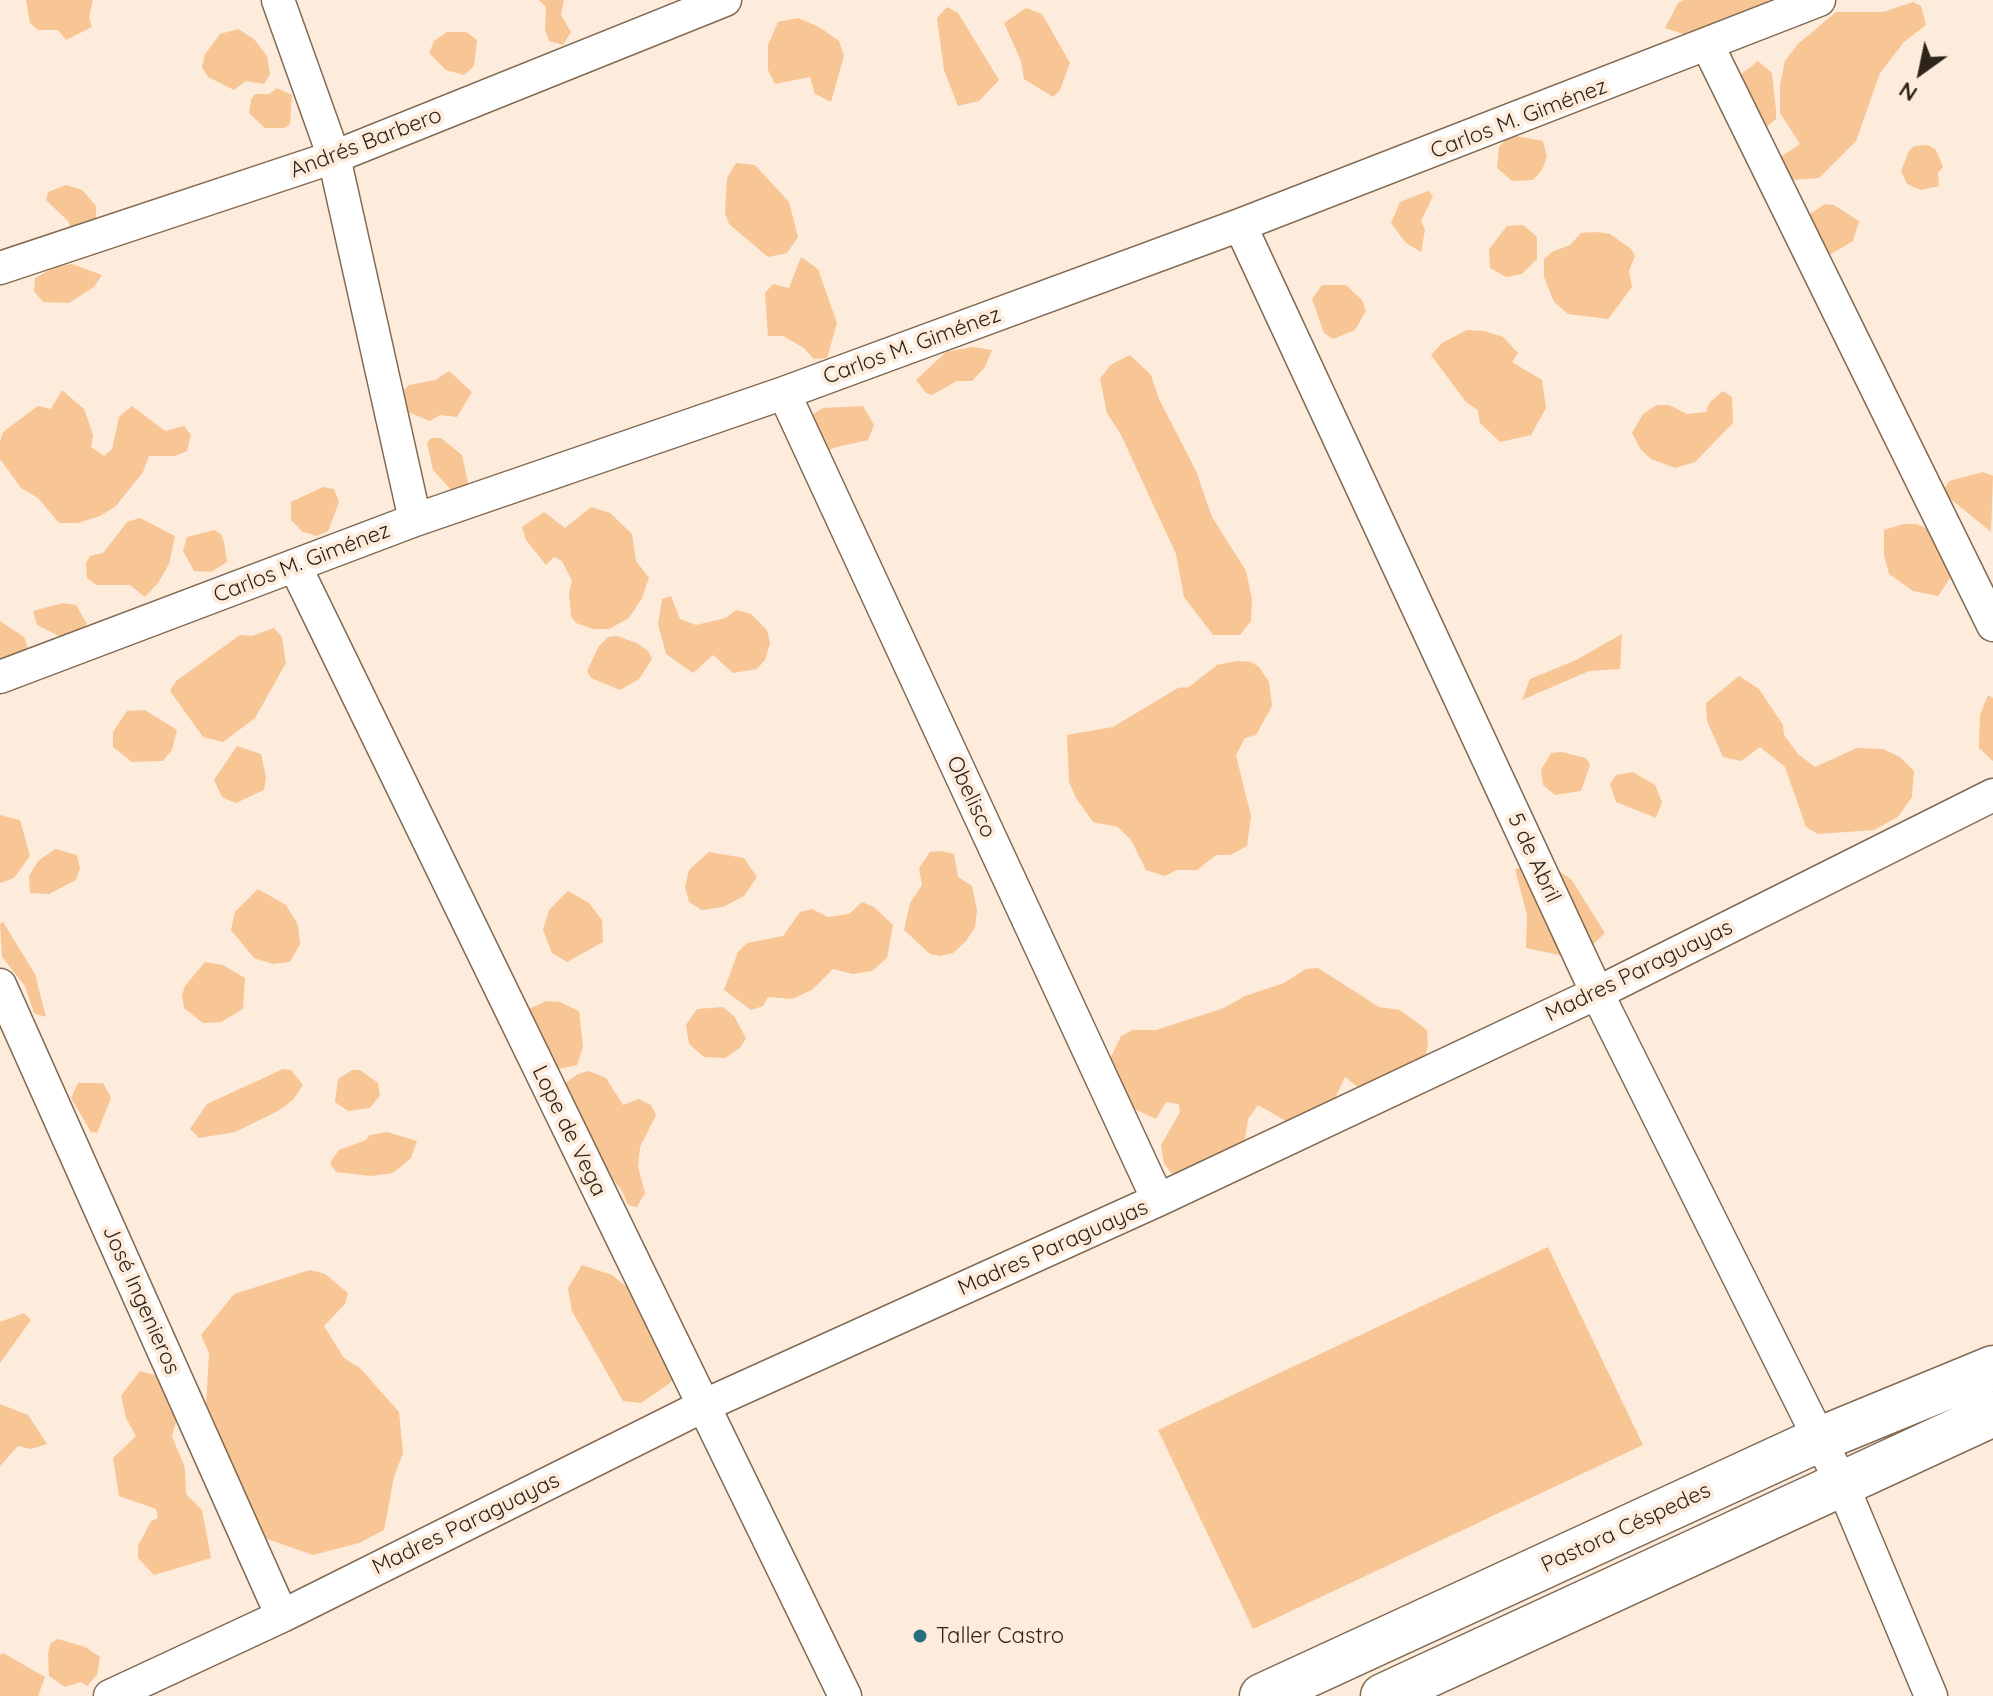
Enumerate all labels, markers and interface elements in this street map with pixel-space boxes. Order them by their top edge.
north arrow [1881,32,1961,112]
street label: Carlos M. Giménez [1427,73,1611,165]
text: N [1894,76,1922,108]
street label: Andrés Barbero [286,102,446,184]
street label: Carlos M. Giménez [820,302,1004,390]
street label: Carlos M. Giménez [210,517,394,609]
street label: Obelisco [941,752,1001,842]
street label: 5 de Abril [1502,809,1566,907]
street label: Madres Paraguayas [1541,914,1737,1028]
street label: Lope de Vega [526,1061,612,1201]
street label: Madres Paraguayas [954,1194,1152,1302]
street label: José Ingenieros [96,1222,186,1378]
street label: Madres Paraguayas [368,1467,564,1581]
street label: Pastora Céspedes [1537,1477,1715,1579]
place label: Taller Castro [936,1623,1064,1649]
marker: Taller Castro [911,1627,929,1645]

